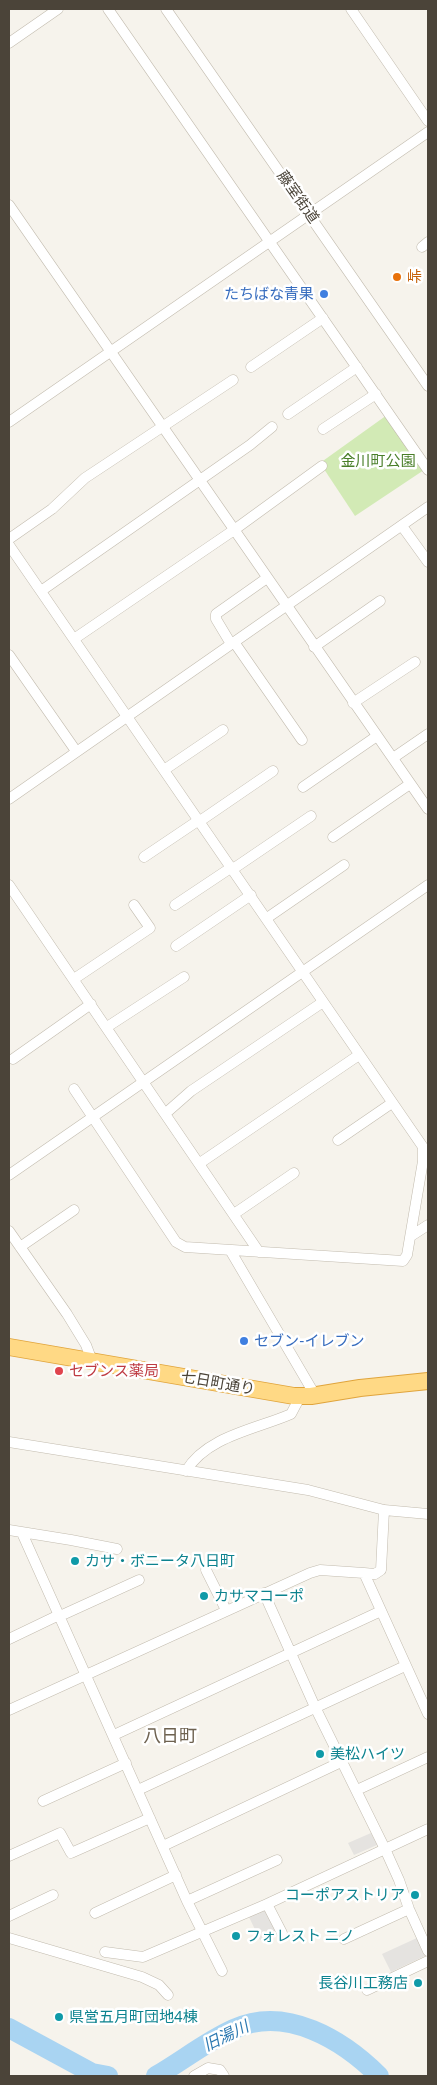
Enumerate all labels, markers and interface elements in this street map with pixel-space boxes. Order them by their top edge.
street label: 藤室街道 [273,167,323,227]
place label: 峠 [407,268,422,286]
marker: 峠 [391,271,403,283]
place label: たちばな青果 [224,285,314,303]
marker: たちばな青果 [318,288,330,300]
park label: 金川町公園 [341,452,415,470]
place label: セブン-イレブン [254,1332,365,1350]
marker: セブン-イレブン [238,1335,250,1347]
place label: セブンス薬局 [69,1362,159,1380]
marker: セブンス薬局 [53,1365,65,1377]
street label: 七日町通り [180,1368,256,1398]
place label: カサ・ボニータ八日町 [85,1552,235,1570]
marker: カサ・ボニータ八日町 [69,1555,81,1567]
place label: カサマコーポ [214,1587,304,1605]
marker: カサマコーポ [198,1590,210,1602]
district label: 八日町 [143,1725,197,1747]
place label: 美松ハイツ [330,1745,405,1763]
marker: 美松ハイツ [314,1748,326,1760]
place label: コーポアストリア [285,1886,405,1904]
marker: コーポアストリア [409,1889,421,1901]
place label: フォレスト ニノ [246,1927,355,1945]
marker: フォレスト ニノ [230,1930,242,1942]
place label: 長谷川工務店 [318,1974,408,1992]
marker: 長谷川工務店 [412,1977,424,1989]
place label: 県営五月町団地4棟 [69,2008,198,2026]
marker: 県営五月町団地4棟 [53,2011,65,2023]
water label: 旧湯川 [200,2017,252,2055]

